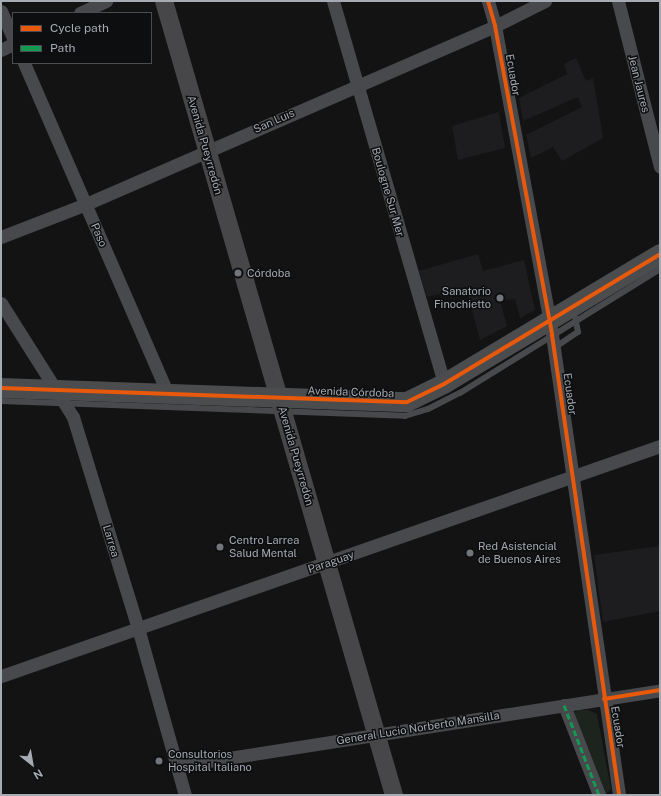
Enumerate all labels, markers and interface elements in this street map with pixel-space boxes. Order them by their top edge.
legend [12,12,152,64]
text: Cycle path [50,21,109,35]
text: Path [50,41,76,55]
street label: Ecuador [503,53,523,97]
street label: Jean Jaures [626,54,652,114]
street label: Avenida Pueyrredón [185,94,225,196]
street label: San Luis [251,106,297,136]
street label: Boulogne Sur Mer [369,146,407,238]
street label: Paso [88,221,110,249]
place label: Córdoba [247,266,290,280]
marker: Córdoba [232,267,244,279]
place label: Sanatorio Finochietto [434,285,491,311]
marker: Sanatorio Finochietto [494,292,506,304]
street label: Ecuador [561,372,579,416]
street label: Avenida Córdoba [308,384,394,400]
street label: Avenida Pueyrredón [276,405,316,507]
street label: Larrea [100,523,122,559]
place label: Centro Larrea Salud Mental [229,534,299,560]
place label: Red Asistencial de Buenos Aires [478,540,561,566]
marker: Centro Larrea Salud Mental [214,541,226,553]
street label: Paraguay [306,548,356,576]
marker: Red Asistencial de Buenos Aires [465,548,475,558]
street label: Ecuador [608,705,628,749]
street label: General Lucio Norberto Mansilla [335,709,501,747]
north arrow [12,744,52,784]
place label: Consultorios Hospital Italiano [168,748,252,774]
marker: Consultorios Hospital Italiano [153,755,165,767]
text: N [31,767,45,782]

